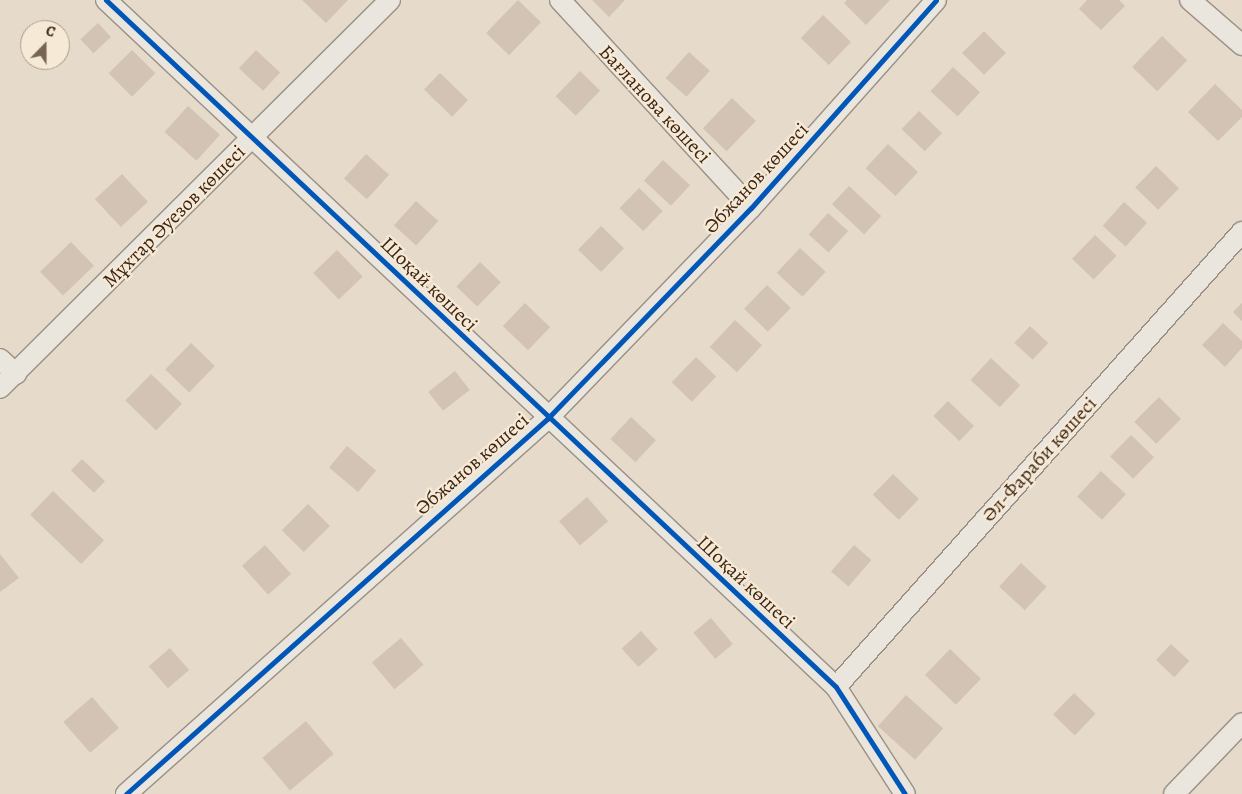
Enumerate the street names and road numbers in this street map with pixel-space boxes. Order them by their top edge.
street label: Бағланова көшесі [594,40,716,168]
street label: Әбжанов көшесі [699,118,813,238]
street label: Мұхтар Әуезов көшесі [98,140,250,292]
street label: Шоқай көшесі [375,232,483,336]
street label: Әл-Фараби көшесі [976,391,1102,527]
street label: Әбжанов көшесі [410,408,534,520]
street label: Шоқай көшесі [692,530,800,634]

